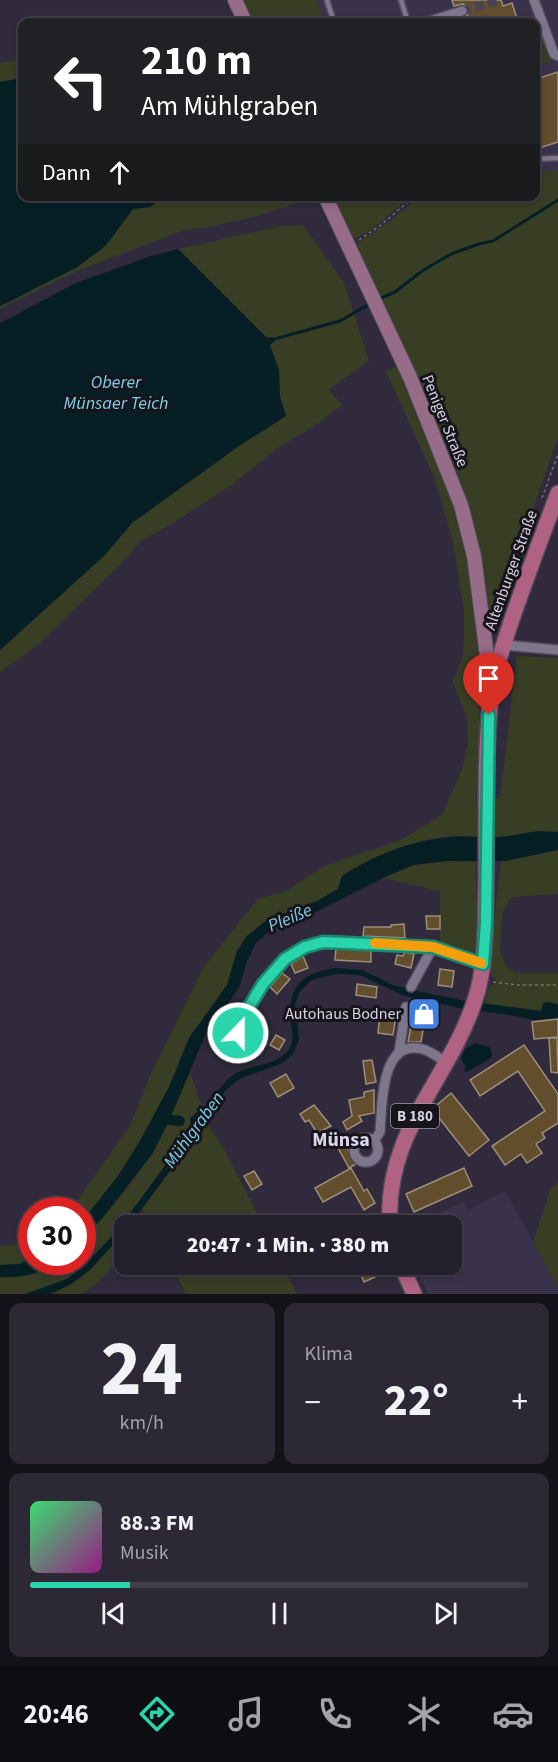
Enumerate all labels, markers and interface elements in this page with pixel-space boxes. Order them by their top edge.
text: 210 m [141,31,252,91]
icon: left [42,42,120,120]
text: Am Mühlgraben [141,87,318,126]
icon: ahead [103,156,136,189]
text: Dann [42,157,91,189]
water label: Oberer Münsaer Teich [64,370,168,416]
street label: Peniger Straße [416,372,474,471]
street label: Altenburger Straße [479,507,543,633]
pin [463,653,514,715]
icon: arrive [472,662,505,695]
water label: Pleiße [264,897,316,938]
shop icon: Autohaus Bodner [406,996,442,1032]
position arrow [206,1001,270,1065]
place label: Autohaus Bodner [285,1003,401,1025]
water label: Mühlgraben [158,1087,230,1173]
road number: B 180 [391,1104,439,1128]
district label: Münsa [312,1126,370,1154]
speed limit sign: 30 [18,1197,96,1275]
text: 20:47 · 1 Min. · 380 m [187,1229,389,1261]
text: 24 [101,1314,183,1425]
text: Klima [305,1340,353,1368]
text: 22° [384,1369,449,1433]
text: − [305,1379,321,1426]
text: + [512,1379,528,1426]
text: km/h [120,1409,164,1437]
text: 88.3 FM [120,1507,194,1539]
text: Musik [120,1539,169,1567]
icon: previous [97,1597,130,1630]
icon: pause [263,1597,296,1630]
icon: next [429,1597,462,1630]
icon: directions [136,1693,178,1735]
icon: music [225,1693,267,1735]
icon: phone [314,1693,356,1735]
icon: climate [403,1693,445,1735]
icon: car [492,1693,534,1735]
text: 20:46 [24,1695,89,1734]

